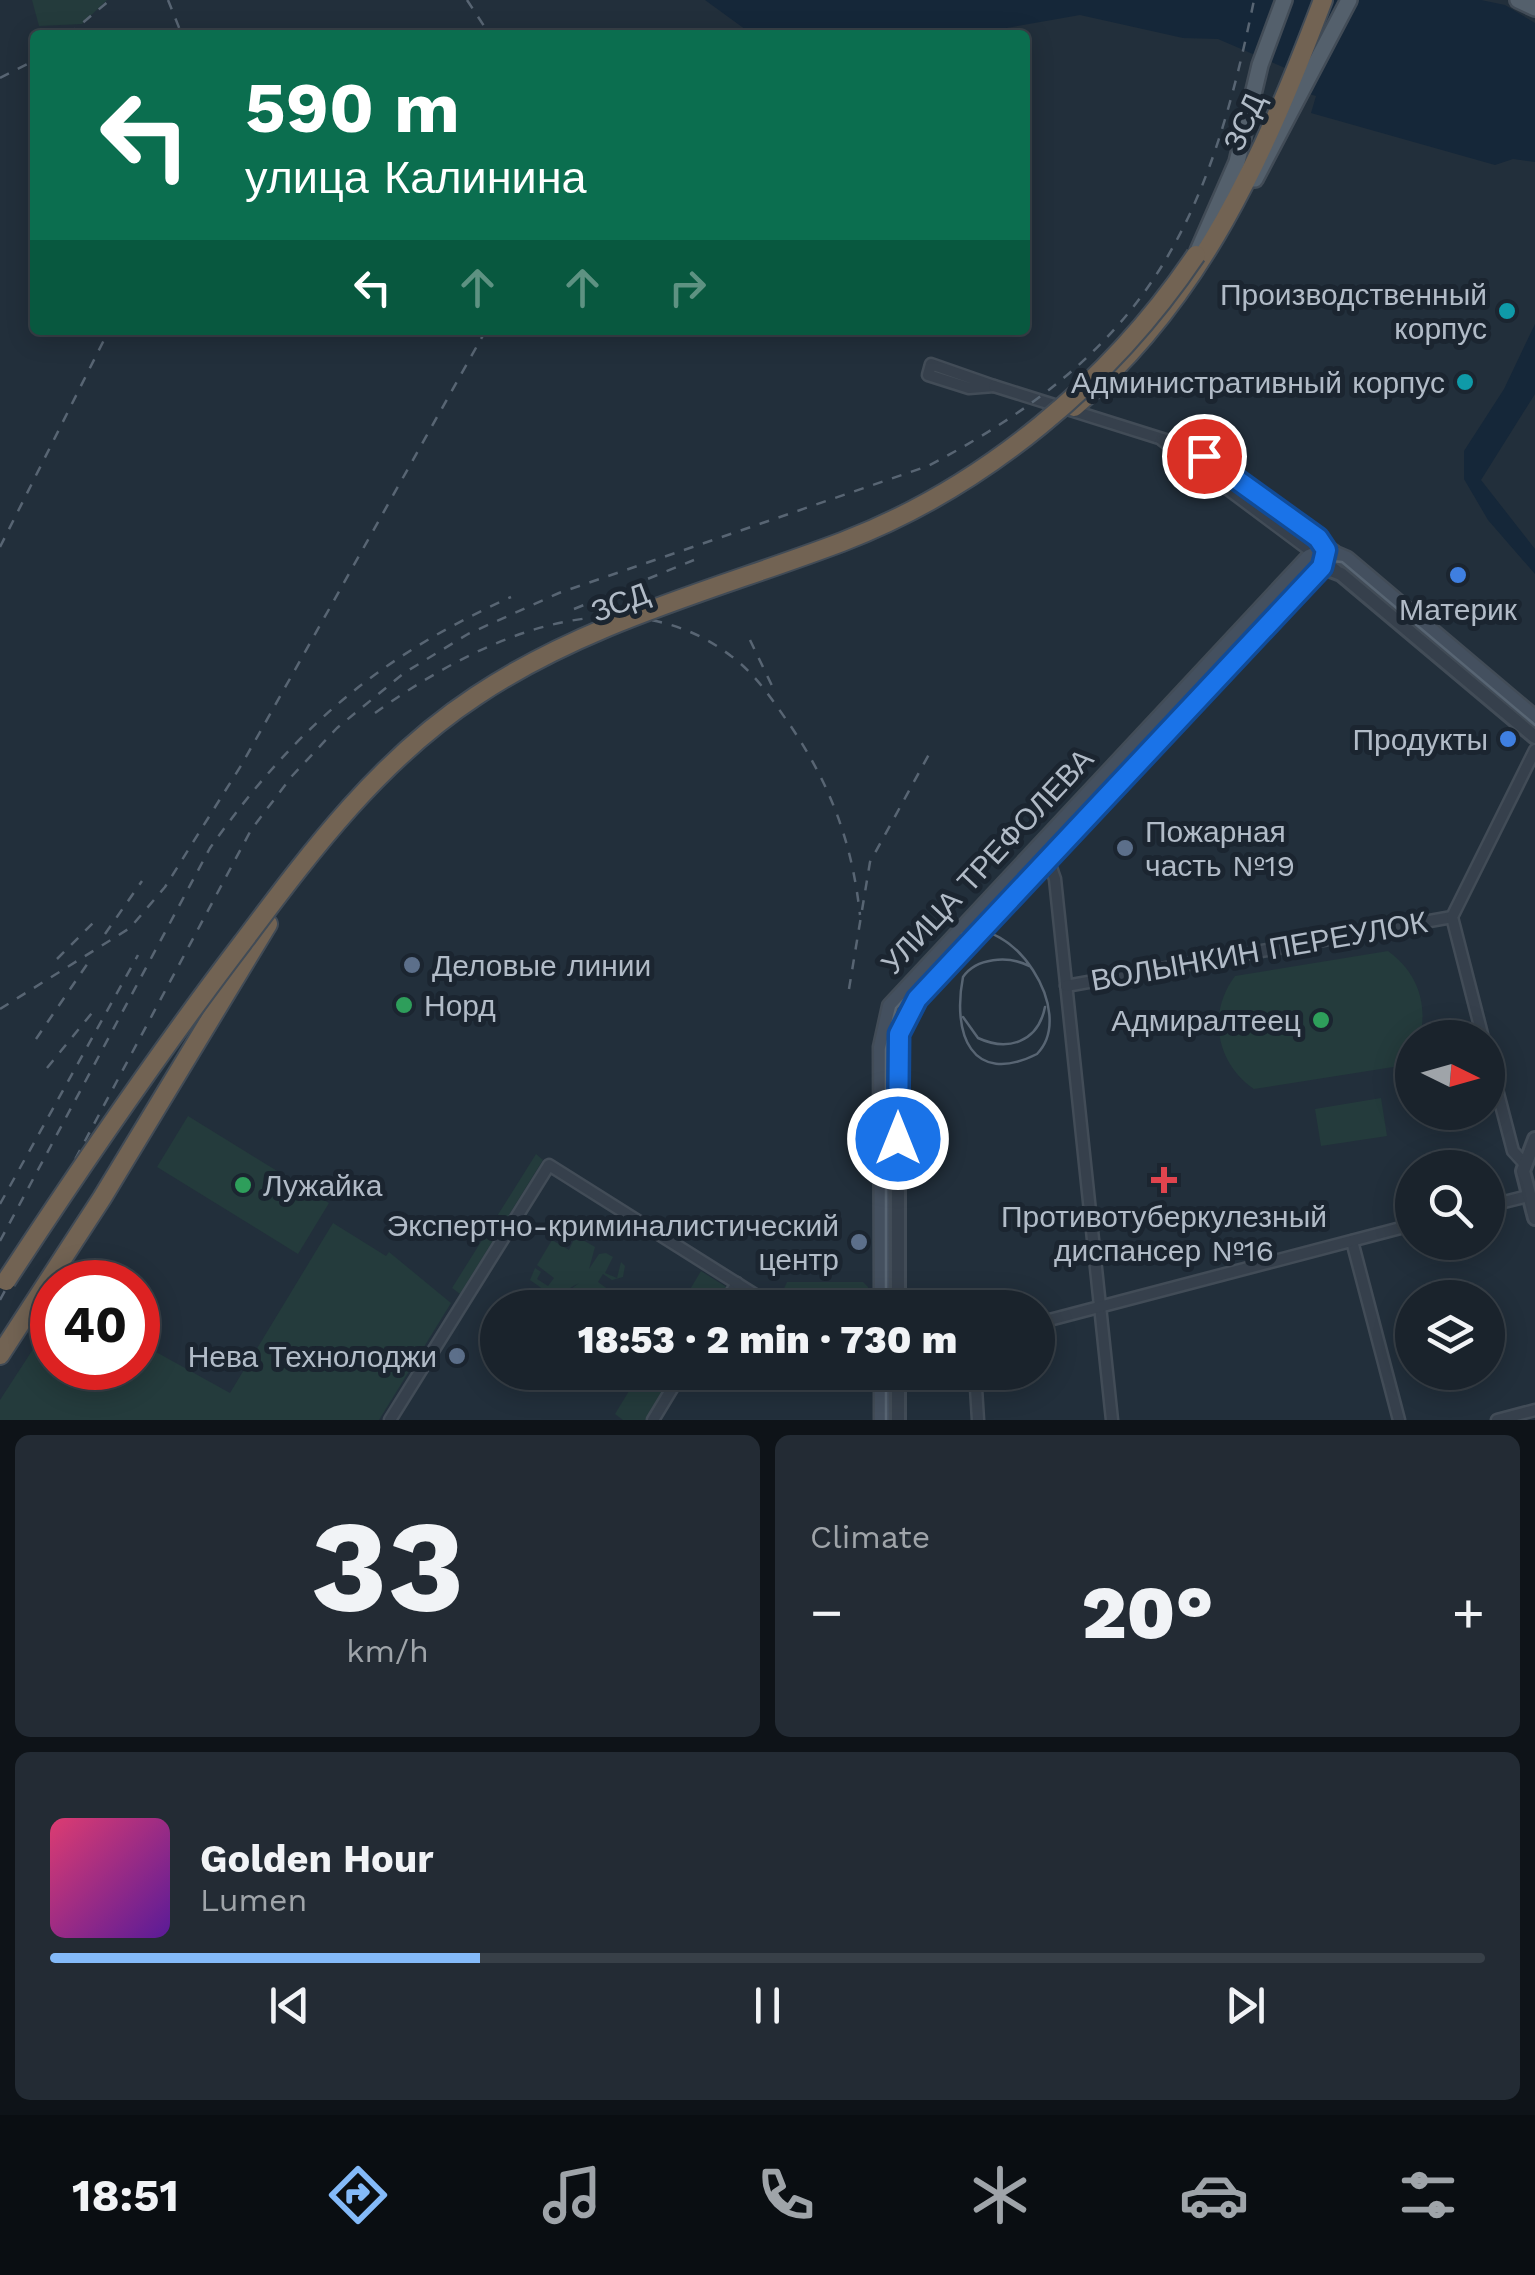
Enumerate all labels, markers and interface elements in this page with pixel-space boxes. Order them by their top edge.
text: 590 m [245,67,460,149]
icon: left [80,70,210,200]
street label: ЗСД [1216,88,1272,156]
text: улица Калинина [245,151,587,204]
icon: left [345,260,400,315]
icon: ahead [450,260,505,315]
icon: ahead [555,260,610,315]
icon: right [660,260,715,315]
place label: Производственный корпус [1220,277,1487,346]
marker: Производственный корпус [1496,300,1518,322]
place label: Административный корпус [1071,365,1445,400]
marker: Административный корпус [1454,371,1476,393]
pin [1162,414,1247,499]
icon: arrive [1177,429,1232,484]
marker: Материк [1447,564,1469,586]
street label: ЗСД [586,575,654,629]
place label: Материк [1399,592,1518,627]
place label: Продукты [1352,722,1488,757]
marker: Продукты [1497,728,1519,750]
street label: УЛИЦА ТРЕФОЛЕВА [874,741,1100,981]
place label: Пожарная часть №19 [1145,814,1295,883]
marker: Пожарная часть №19 [1114,837,1136,859]
street label: ВОЛЫНКИН ПЕРЕУЛОК [1088,904,1430,998]
place label: Деловые линии [432,948,651,983]
marker: Деловые линии [401,954,423,976]
place label: Норд [424,988,496,1023]
marker: Норд [393,994,415,1016]
place label: Адмиралтеец [1111,1003,1301,1038]
marker: Адмиралтеец [1310,1009,1332,1031]
north arrow [1395,1020,1505,1130]
map controls [1395,1020,1505,1390]
position arrow [846,1087,950,1191]
button: search [1395,1150,1505,1260]
marker: Противотуберкулезный диспансер №16 [1151,1167,1177,1193]
place label: Лужайка [263,1168,383,1203]
marker: Лужайка [232,1174,254,1196]
place label: Противотуберкулезный диспансер №16 [1001,1199,1327,1268]
place label: Экспертно-криминалистический центр [387,1208,839,1277]
marker: Экспертно-криминалистический центр [848,1231,870,1253]
speed limit sign: 40 [30,1260,160,1390]
button: layers [1395,1280,1505,1390]
text: 18:53 · 2 min · 730 m [578,1318,957,1362]
place label: Нева Технолоджи [188,1339,437,1374]
marker: Нева Технолоджи [446,1345,468,1367]
text: 33 [310,1490,465,1643]
text: Climate [810,1518,930,1556]
text: 20° [1081,1568,1214,1656]
text: − [810,1580,843,1644]
text: + [1452,1580,1485,1644]
text: km/h [346,1632,429,1670]
text: Golden Hour [200,1837,434,1881]
text: Lumen [200,1881,307,1919]
icon: previous [262,1978,317,2033]
icon: pause [740,1978,795,2033]
icon: next [1218,1978,1273,2033]
icon: directions [323,2160,393,2230]
icon: music [537,2160,607,2230]
icon: phone [751,2160,821,2230]
icon: climate [965,2160,1035,2230]
icon: car [1179,2160,1249,2230]
icon: filters [1393,2160,1463,2230]
text: 18:51 [72,2169,179,2222]

